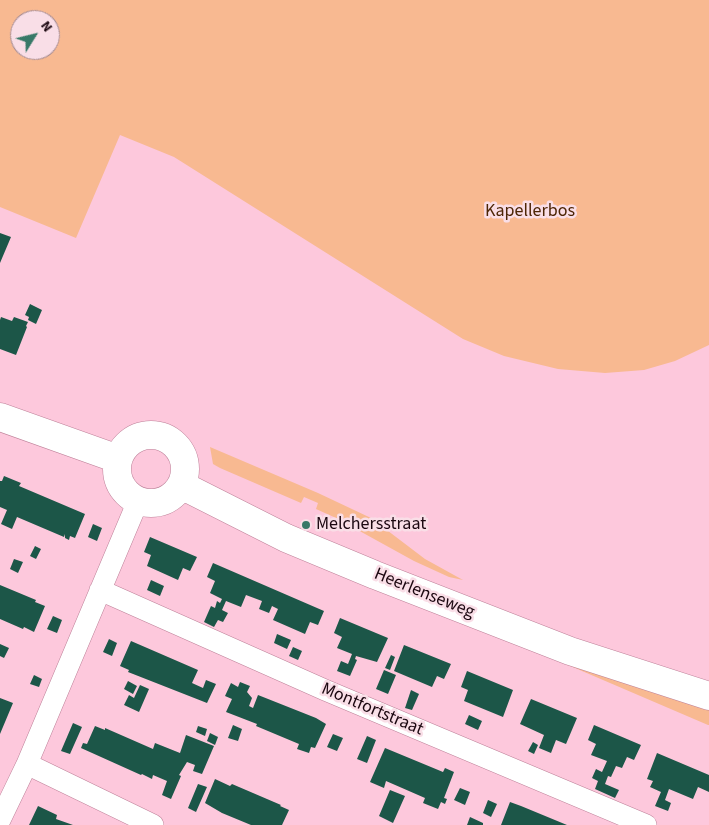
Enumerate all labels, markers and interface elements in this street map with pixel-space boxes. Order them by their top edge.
north arrow [10,10,60,60]
text: N [35,17,57,36]
park label: Kapellerbos [485,201,575,223]
place label: Melchersstraat [316,514,426,536]
marker: Melchersstraat [300,519,312,531]
street label: Heerlenseweg [371,564,477,624]
street label: Montfortstraat [318,679,426,741]

